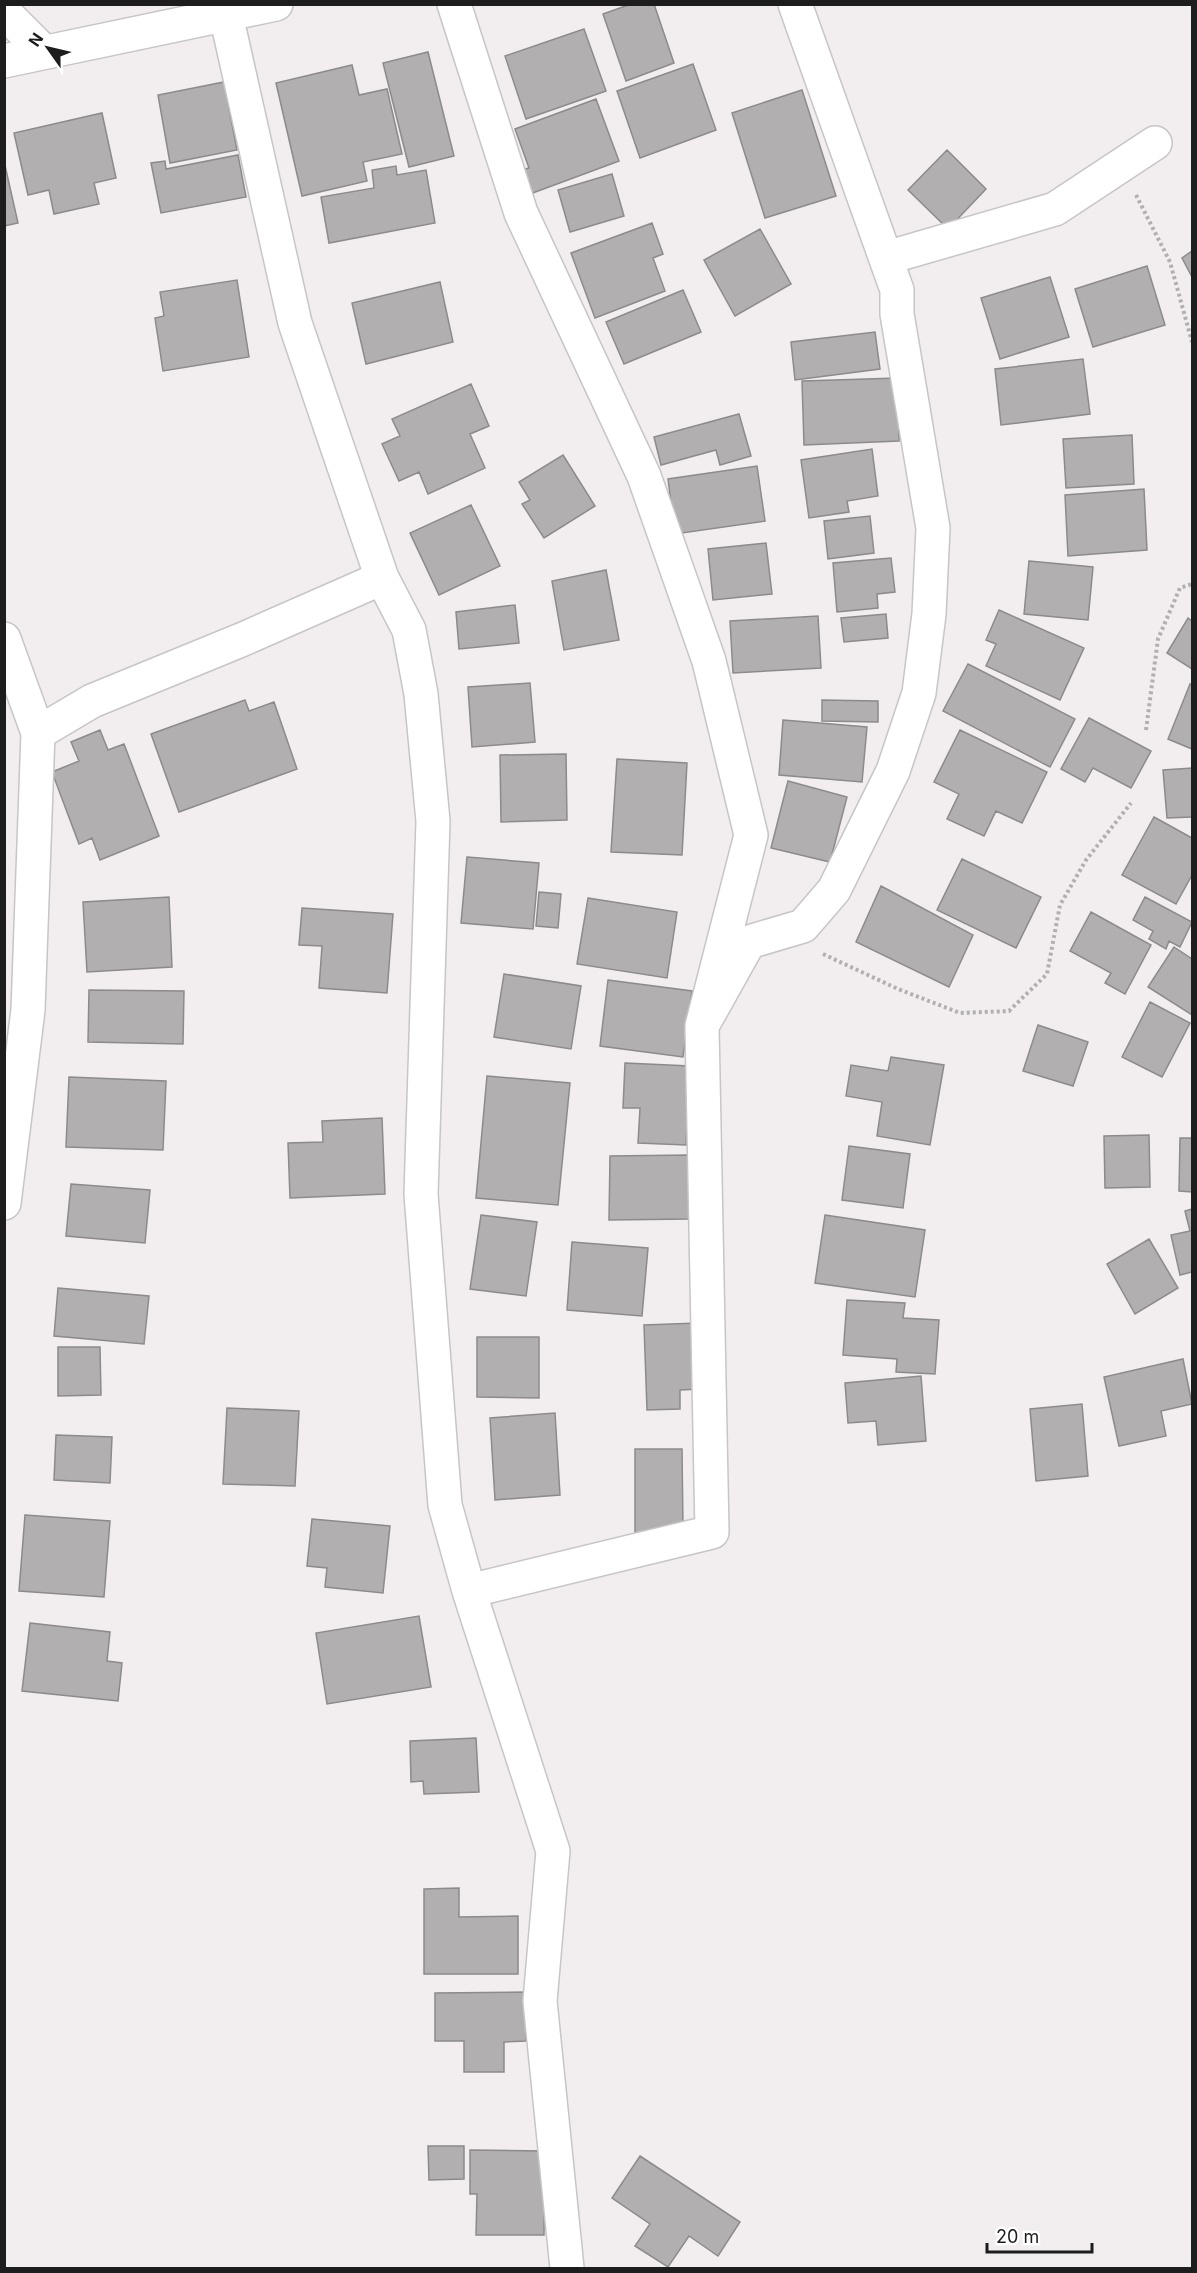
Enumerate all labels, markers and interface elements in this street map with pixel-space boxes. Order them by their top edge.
north arrow [18,18,78,78]
text: N [24,29,47,50]
scale bar [987,2216,1092,2254]
text: 20 m [996,2226,1039,2247]

